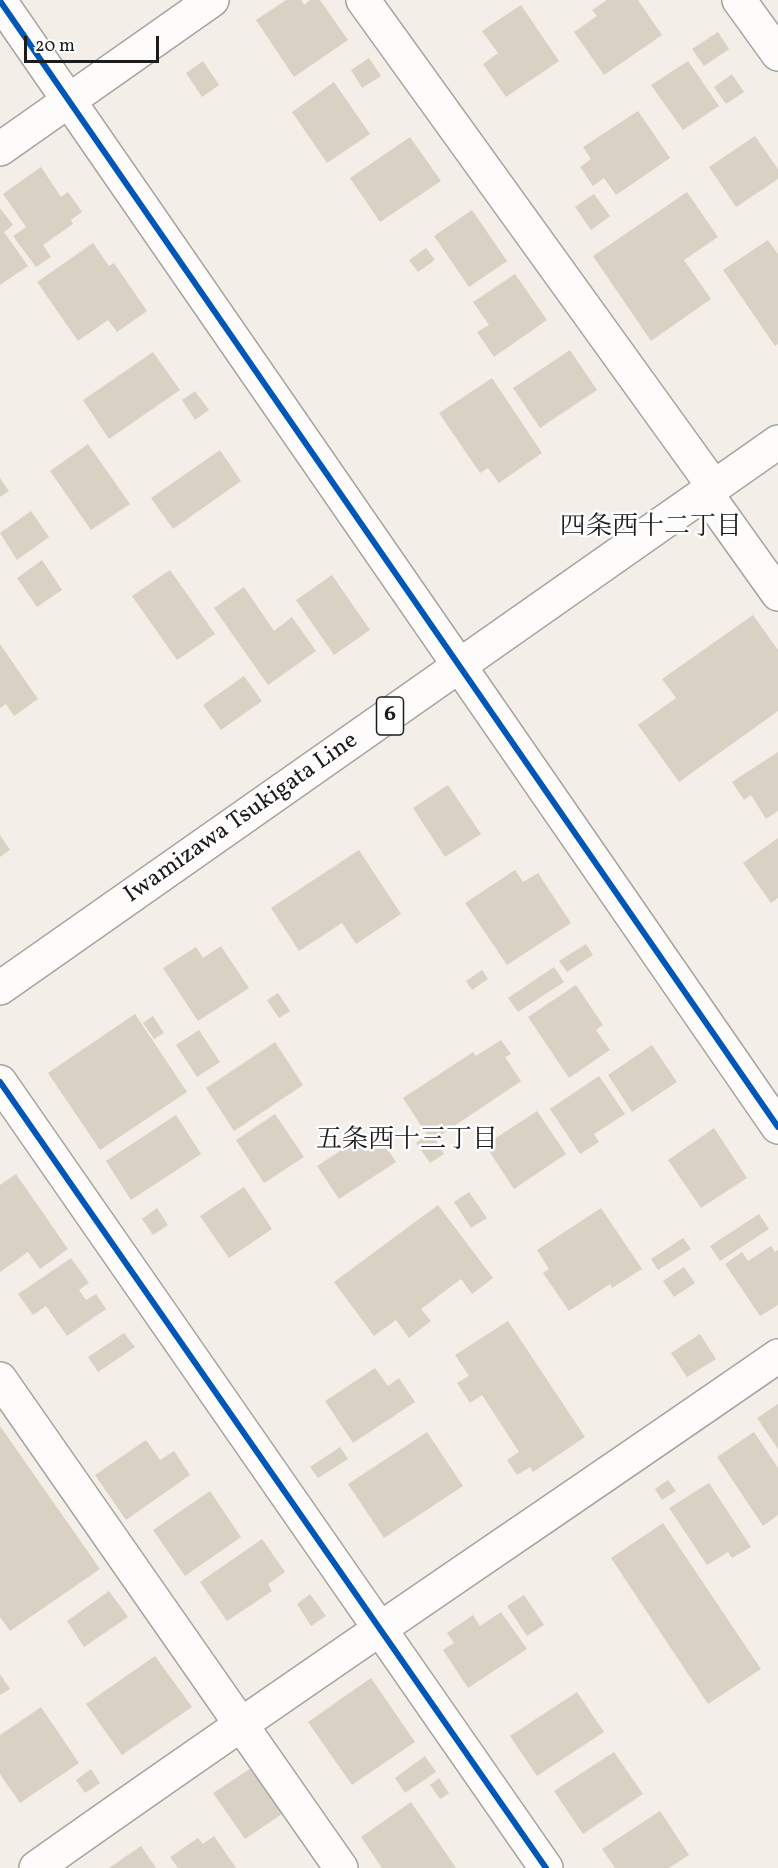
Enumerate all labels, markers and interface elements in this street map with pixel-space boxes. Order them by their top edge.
scale bar [27,24,162,62]
text: 20 m [35,34,75,59]
district label: 四条西十二丁目 [560,513,742,545]
road number: 6 [376,697,404,735]
street label: Iwamizawa Tsukigata Line [120,727,364,911]
district label: 五条西十三丁目 [316,1126,498,1158]

